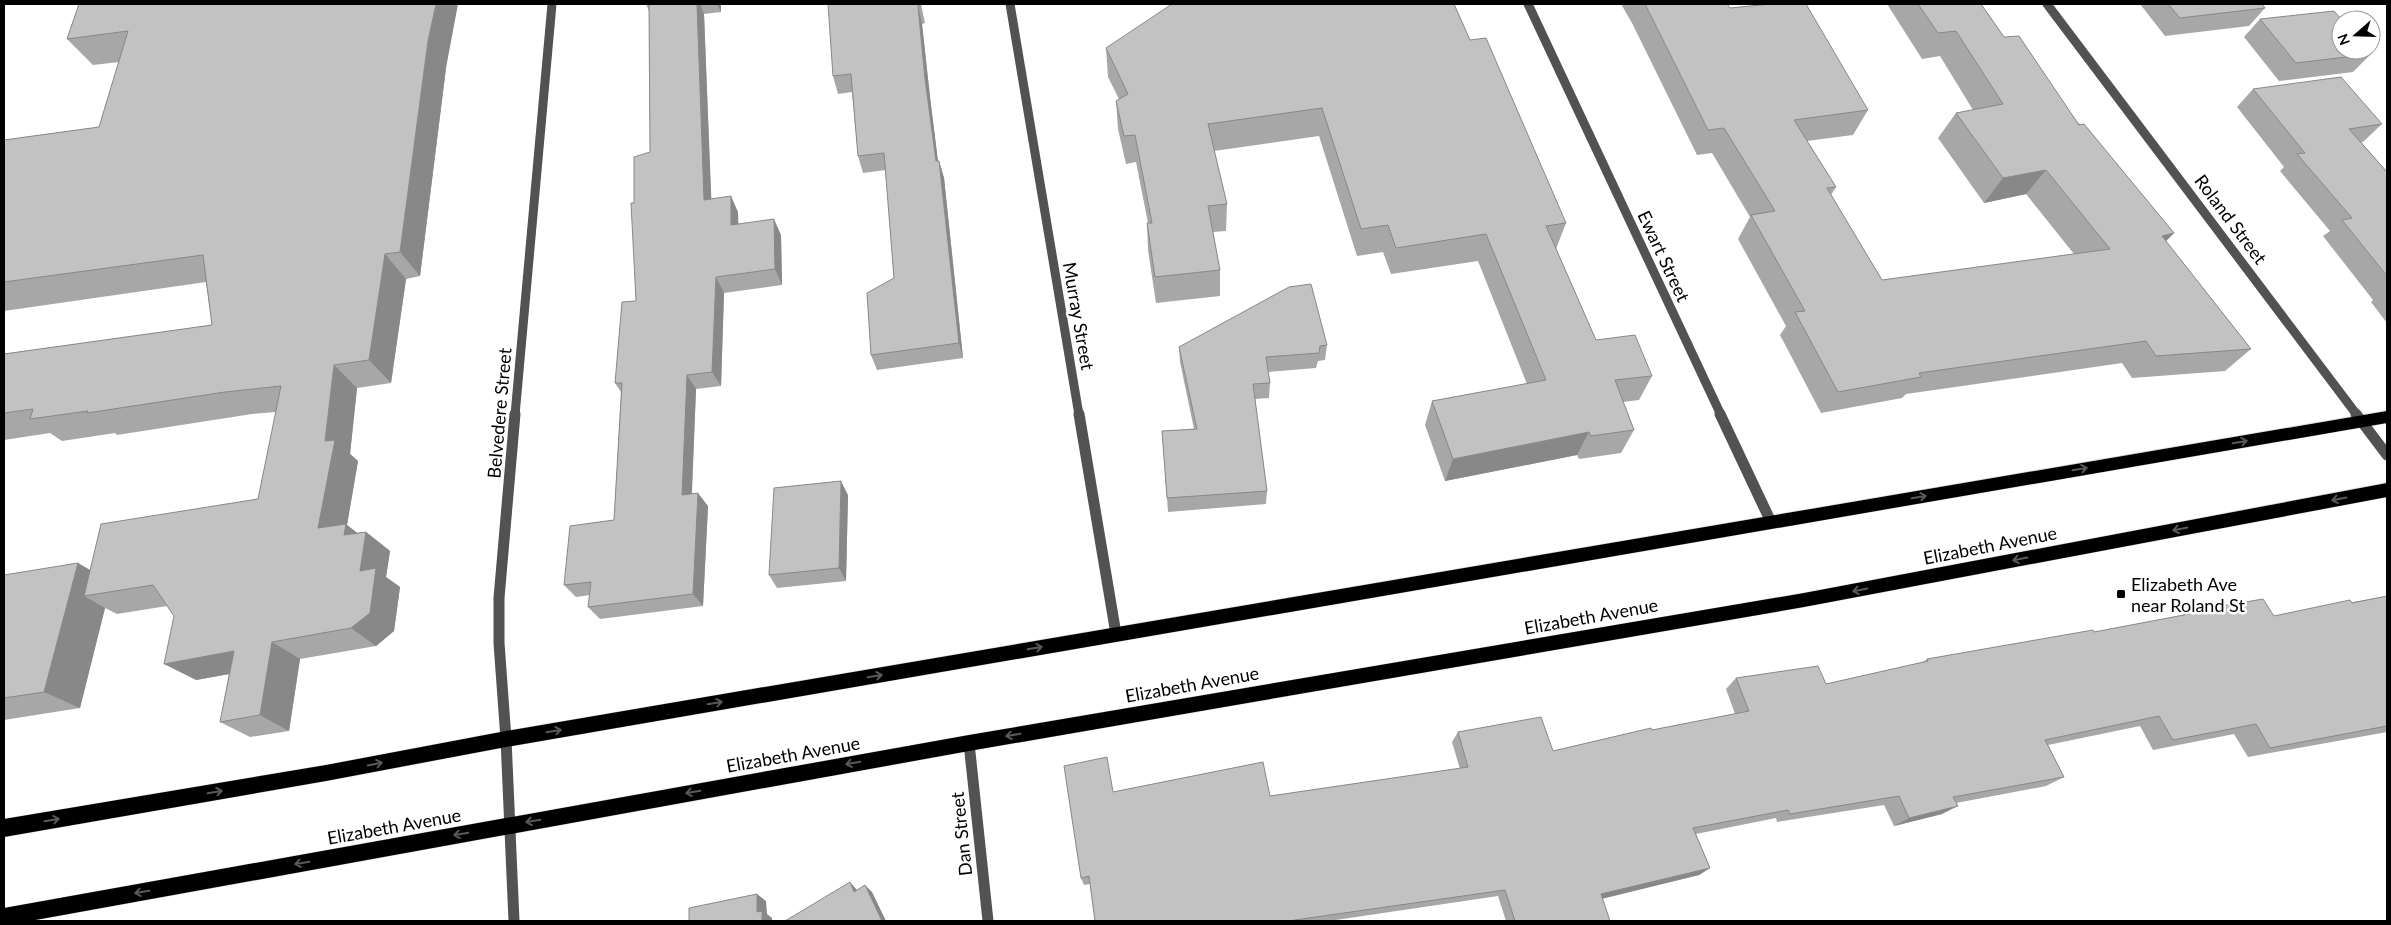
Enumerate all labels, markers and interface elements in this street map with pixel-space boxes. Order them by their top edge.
north arrow [2331,10,2381,60]
text: N [2333,32,2353,48]
street label: Roland Street [2190,170,2272,268]
street label: Ewart Street [1633,207,1695,306]
street label: Murray Street [1059,260,1099,372]
street label: Belvedere Street [482,346,516,479]
one-way arrow [2231,437,2247,447]
one-way arrow [2071,464,2087,474]
one-way arrow [1911,491,1927,501]
one-way arrow [2332,494,2348,504]
street label: Elizabeth Avenue [1921,521,2059,569]
one-way arrow [2172,525,2188,534]
one-way arrow [2012,555,2028,565]
place label: Elizabeth Ave near Roland St [2131,573,2245,616]
one-way arrow [1853,585,1869,595]
marker: Elizabeth Ave near Roland St [2115,588,2127,600]
street label: Elizabeth Avenue [1522,593,1660,639]
one-way arrow [1027,643,1043,653]
street label: Elizabeth Avenue [1123,661,1261,707]
one-way arrow [866,670,882,680]
one-way arrow [706,698,722,708]
one-way arrow [546,725,562,735]
street label: Elizabeth Avenue [724,731,862,777]
one-way arrow [1006,731,1022,741]
one-way arrow [367,759,383,768]
one-way arrow [846,759,862,769]
one-way arrow [207,787,223,797]
one-way arrow [686,788,702,797]
street label: Dan Street [946,790,976,877]
street label: Elizabeth Avenue [325,803,463,849]
one-way arrow [43,815,59,825]
one-way arrow [526,816,542,826]
one-way arrow [454,829,470,839]
one-way arrow [294,858,310,868]
one-way arrow [134,888,150,898]

